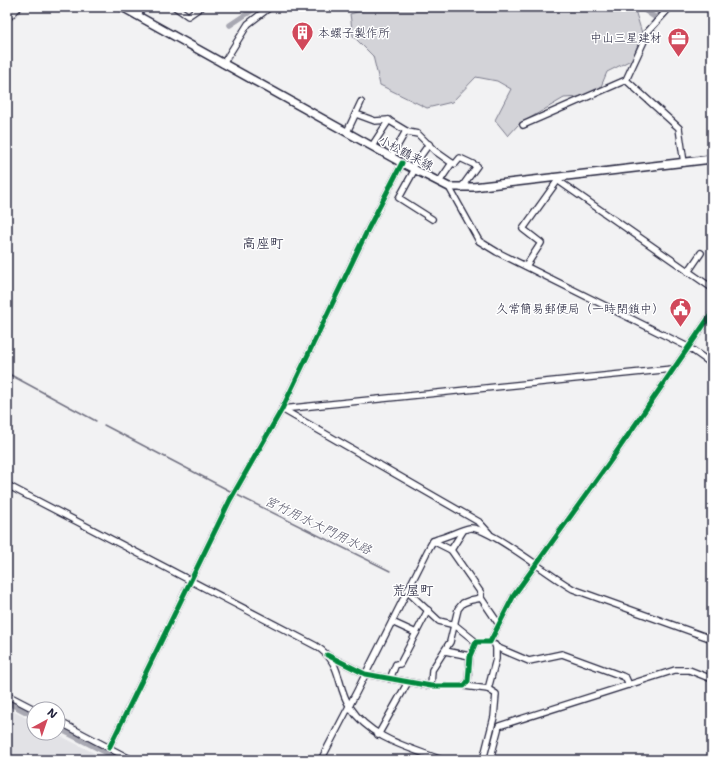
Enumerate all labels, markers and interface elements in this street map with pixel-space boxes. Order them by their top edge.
building icon: 本螺子製作所 [289,20,315,53]
place label: 本螺子製作所 [318,25,390,41]
office icon: 中山三星建材 [665,25,691,58]
place label: 中山三星建材 [590,30,662,46]
street label: 小松鶴来線 [376,132,436,174]
district label: 高座町 [242,234,284,252]
public building icon: 久常簡易郵便局（一時閉鎖中） [667,296,693,329]
place label: 久常簡易郵便局（一時閉鎖中） [496,301,664,317]
water label: 宮竹用水大門用水路 [262,492,375,559]
district label: 荒屋町 [392,581,434,599]
north arrow [26,701,66,741]
text: N [44,705,60,722]

